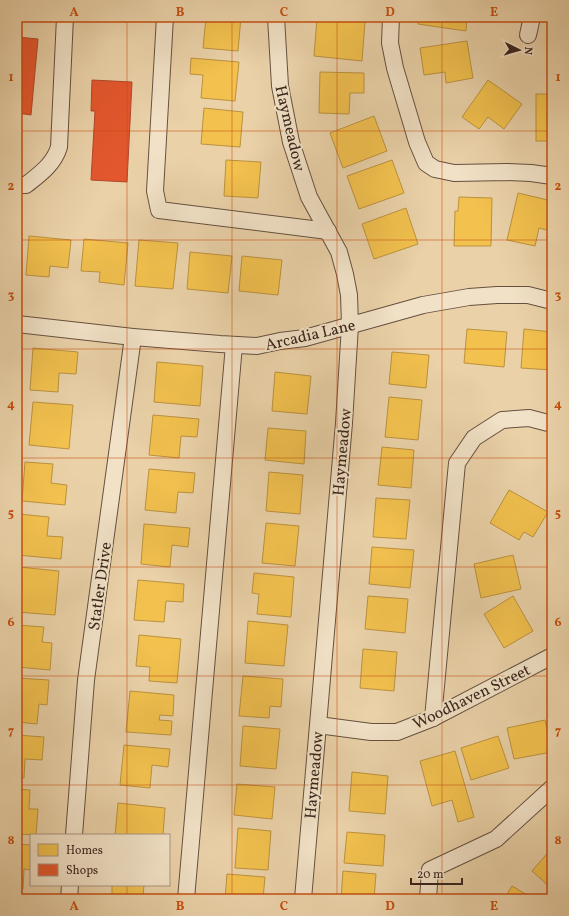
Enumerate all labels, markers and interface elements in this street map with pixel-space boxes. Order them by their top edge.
text: A [69,4,79,22]
text: B [176,4,185,22]
text: C [280,4,288,22]
text: D [385,4,395,22]
text: E [490,4,498,22]
north arrow [499,30,539,70]
text: N [520,46,535,55]
text: 1 [8,69,14,87]
text: 1 [555,69,561,87]
street label: Haymeadow [268,83,310,174]
text: 2 [8,178,15,196]
text: 2 [555,178,562,196]
text: 3 [8,287,15,305]
text: 3 [555,287,562,305]
street label: Arcadia Lane [263,315,358,357]
text: 4 [7,396,15,414]
text: 4 [554,396,562,414]
street label: Haymeadow [328,407,358,497]
text: 5 [8,505,14,523]
text: 5 [555,505,561,523]
street label: Statler Drive [84,541,118,632]
text: 6 [7,614,15,632]
text: 6 [554,614,562,632]
street label: Woodhaven Street [409,660,535,736]
text: 7 [8,723,14,741]
text: 7 [555,723,561,741]
street label: Haymeadow [300,730,330,820]
text: 8 [7,832,15,850]
text: 8 [554,832,562,850]
legend [30,834,170,886]
text: Homes [66,843,103,859]
scale bar [411,860,462,886]
text: Shops [66,863,98,879]
text: 20 m [417,867,444,883]
text: A [69,898,79,916]
text: B [176,898,185,916]
text: C [280,898,288,916]
text: D [385,898,395,916]
text: E [490,898,498,916]

